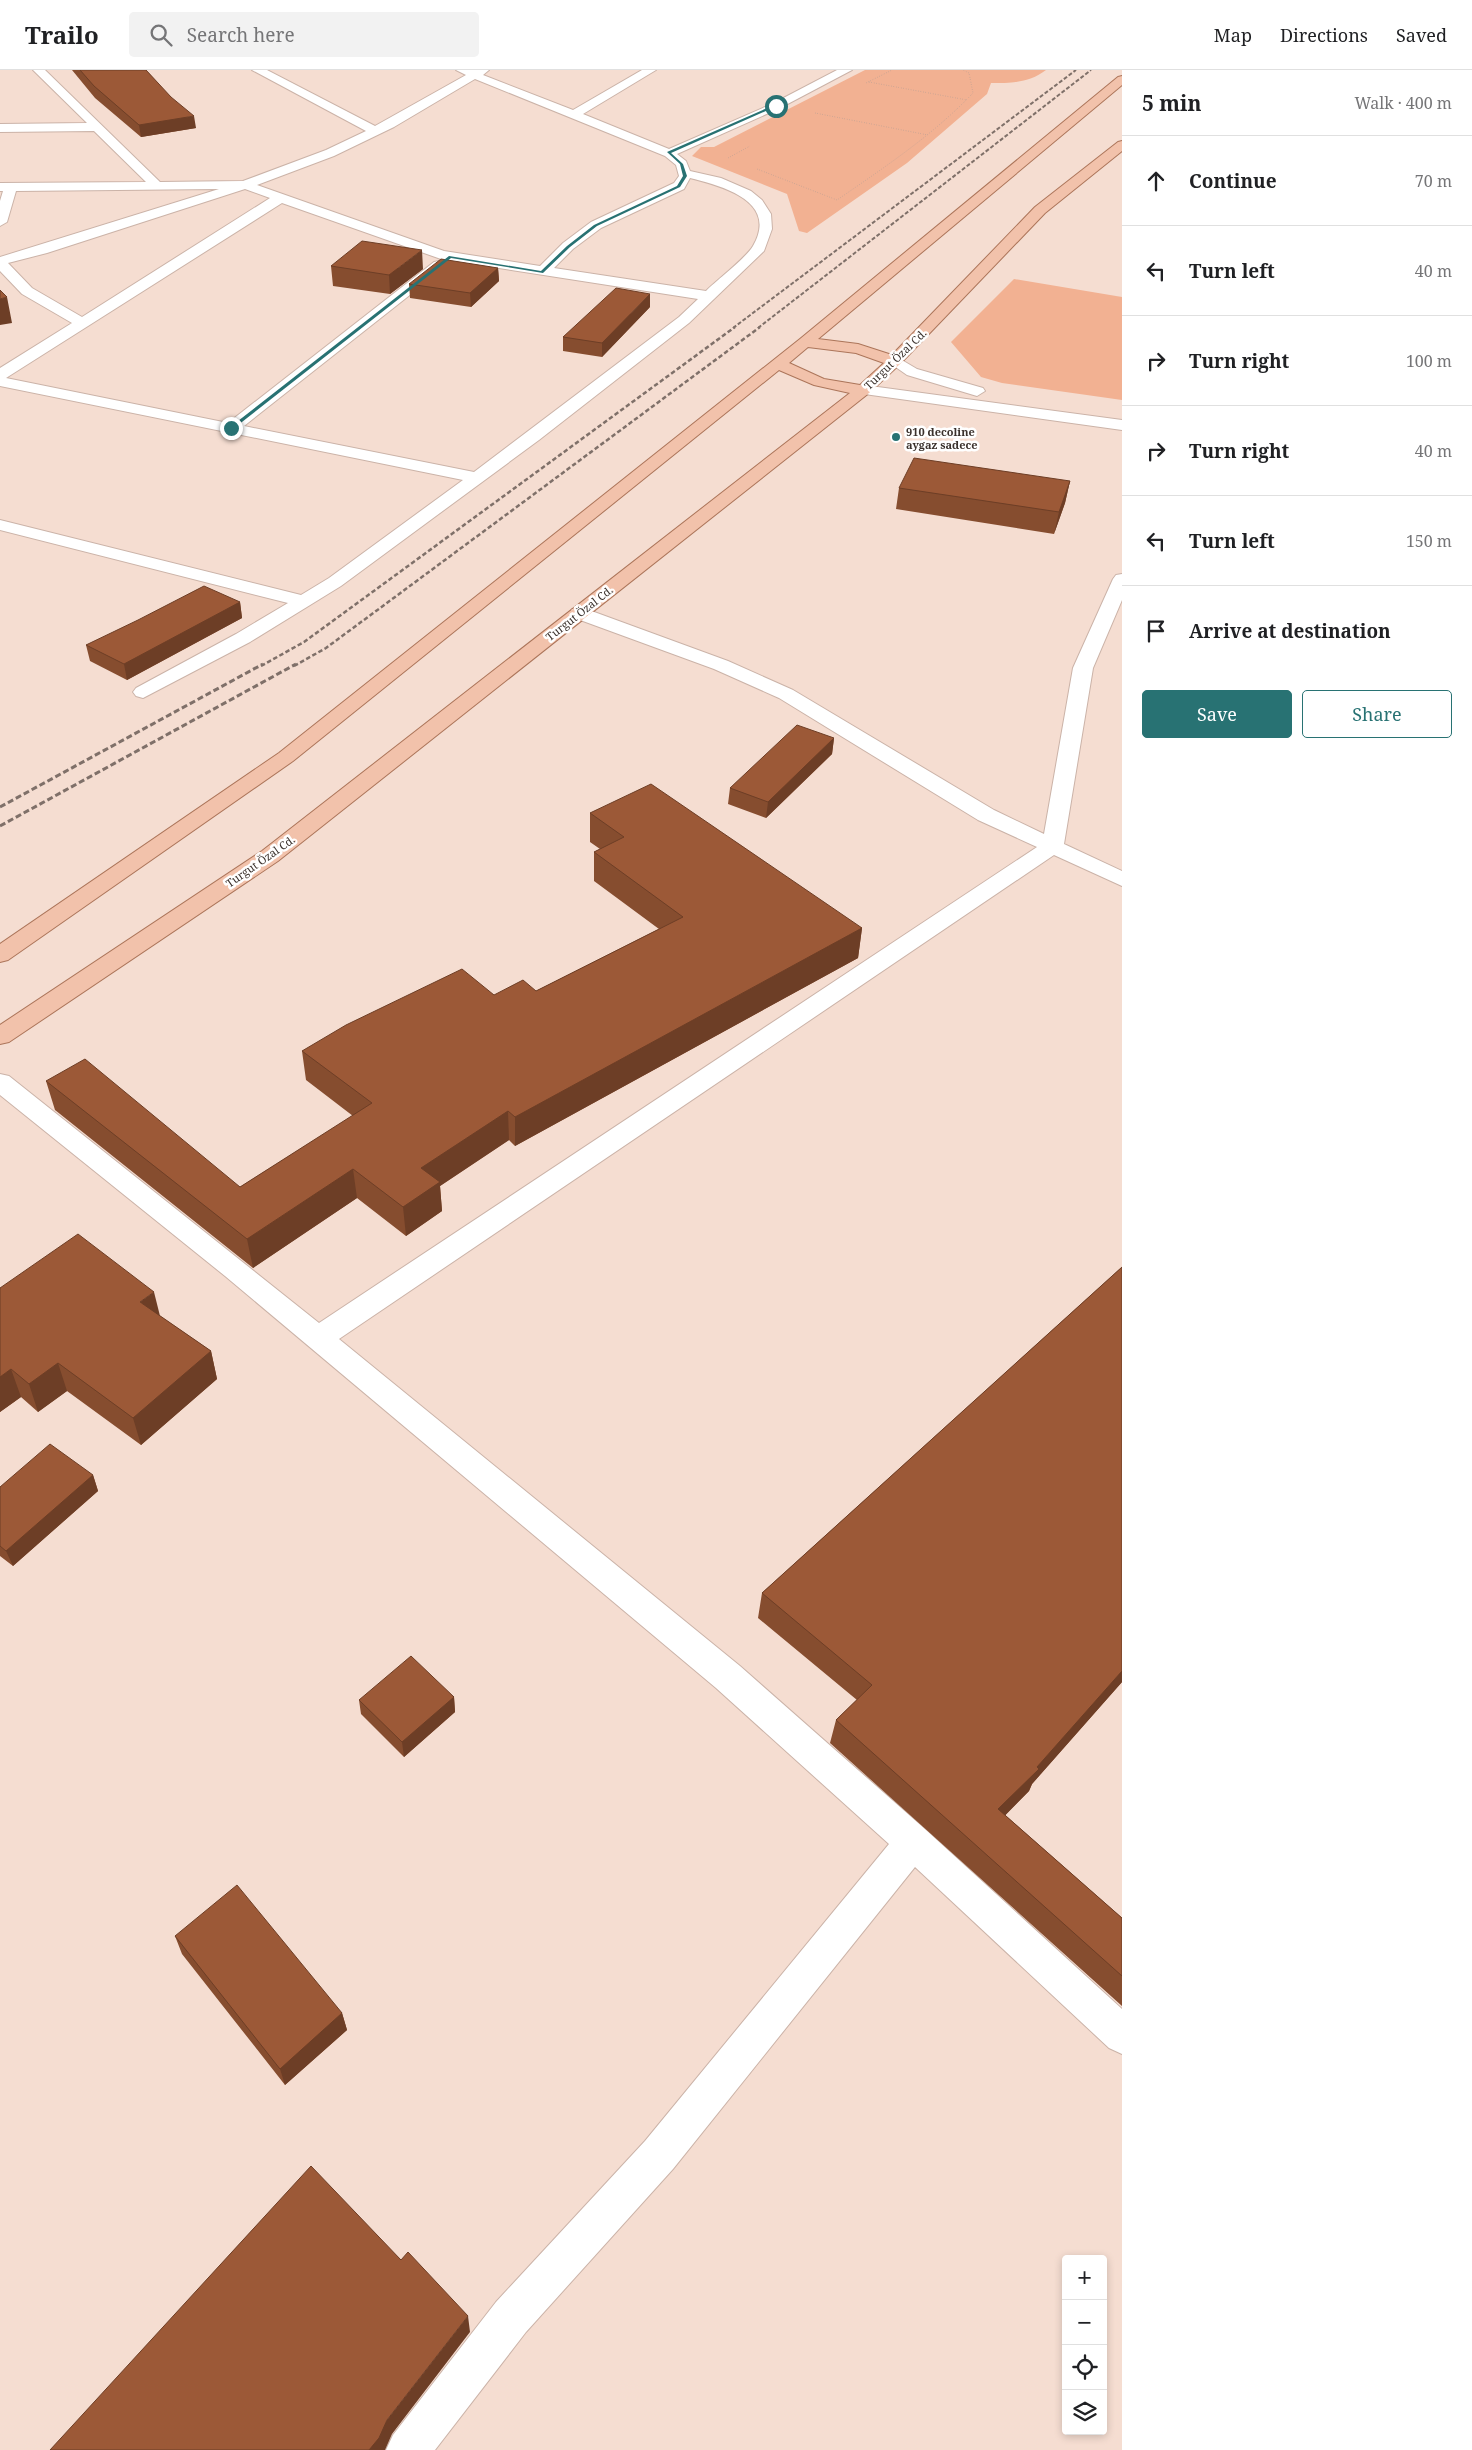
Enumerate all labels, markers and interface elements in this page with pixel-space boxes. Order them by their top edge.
search box [129,12,479,57]
text: Trailo [25,18,99,51]
icon: search [147,21,175,49]
text: Search here [187,22,295,48]
text: Map [1214,23,1252,47]
text: Directions [1280,23,1368,47]
text: Saved [1396,23,1447,47]
text: 5 min [1142,89,1201,117]
text: Walk · 400 m [1355,92,1452,114]
route start [765,95,788,118]
icon: ahead [1142,167,1170,195]
text: Continue [1189,168,1277,194]
text: 70 m [1415,170,1452,192]
icon: left [1142,257,1170,285]
text: Turn left [1189,258,1275,284]
text: 40 m [1415,260,1452,282]
street label: Turgut Özal Cd. [861,325,930,393]
icon: right [1142,347,1170,375]
text: Turn right [1189,348,1289,374]
text: 100 m [1406,350,1452,372]
route end [220,417,243,440]
place label: 910 decoline aygaz sadece [906,424,978,452]
marker: 910 decoline aygaz sadece [890,431,902,443]
icon: right [1142,437,1170,465]
text: Turn right [1189,438,1289,464]
text: 40 m [1415,440,1452,462]
icon: left [1142,527,1170,555]
text: Turn left [1189,528,1275,554]
text: 150 m [1406,530,1452,552]
street label: Turgut Özal Cd. [542,582,616,644]
icon: arrive [1142,617,1170,645]
text: Arrive at destination [1189,618,1391,644]
button: Save [1142,690,1292,738]
button: Share [1302,690,1452,738]
street label: Turgut Özal Cd. [222,831,298,890]
map controls [1062,2255,1107,2435]
button: + [1062,2255,1107,2300]
button: − [1062,2300,1107,2345]
button: locate [1062,2345,1107,2390]
button: layers [1062,2390,1107,2435]

